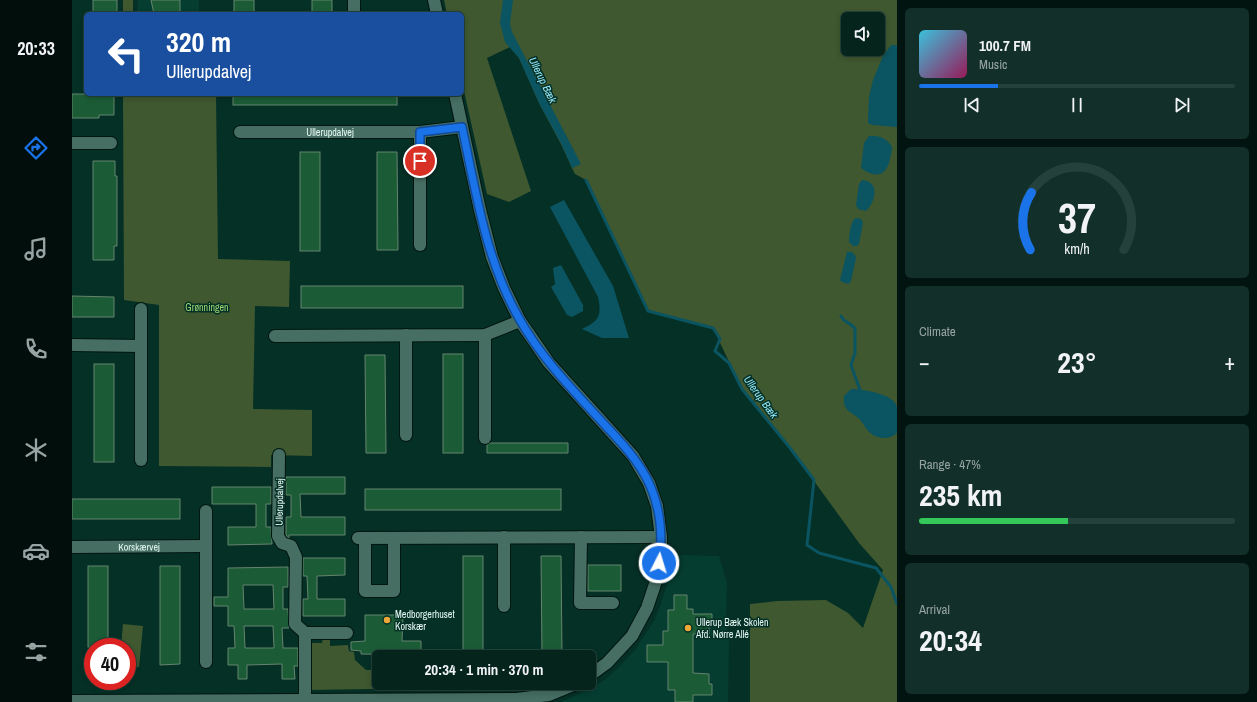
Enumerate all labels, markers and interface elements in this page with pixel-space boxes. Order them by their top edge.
map controls [841,12,885,56]
button: sound [841,12,885,56]
text: 320 m [166,23,231,61]
icon: left [100,28,152,80]
text: 100.7 FM [979,35,1031,56]
text: 20:33 [17,36,55,61]
water label: Ullerup Bæk [526,55,560,106]
text: Music [979,56,1007,73]
text: Ullerupdalvej [166,59,251,84]
icon: previous [961,94,983,116]
icon: pause [1066,94,1088,116]
icon: next [1171,94,1193,116]
street label: Ullerupdalvej [306,126,354,139]
icon: directions [22,134,50,162]
pin [403,144,437,178]
icon: arrive [409,150,431,172]
text: 37 [1058,190,1096,246]
icon: music [22,235,50,263]
text: km/h [1064,239,1090,258]
park label: Grønningen [185,301,229,314]
text: Climate [919,323,956,340]
icon: phone [22,335,50,363]
text: 23° [1057,342,1097,382]
text: − [919,347,930,377]
text: + [1224,347,1235,377]
water label: Ullerup Bæk [741,373,782,422]
icon: climate [22,436,50,464]
text: Range · 47% [919,456,981,473]
text: 235 km [919,475,1002,515]
street label: Ullerupdalvej [273,478,286,526]
icon: car [22,537,50,565]
street label: Korskærvej [118,540,160,554]
position arrow [638,542,680,584]
text: Arrival [919,601,950,618]
place label: Medborgerhuset Korskær [395,608,455,633]
marker: Medborgerhuset Korskær [382,615,392,625]
place label: Ullerup Bæk Skolen Afd. Nørre Allé [695,616,768,641]
text: 20:34 [919,620,982,660]
marker: Ullerup Bæk Skolen Afd. Nørre Allé [683,623,693,633]
icon: filters [22,638,50,666]
speed limit sign: 40 [84,638,136,690]
text: 20:34 · 1 min · 370 m [425,659,543,680]

